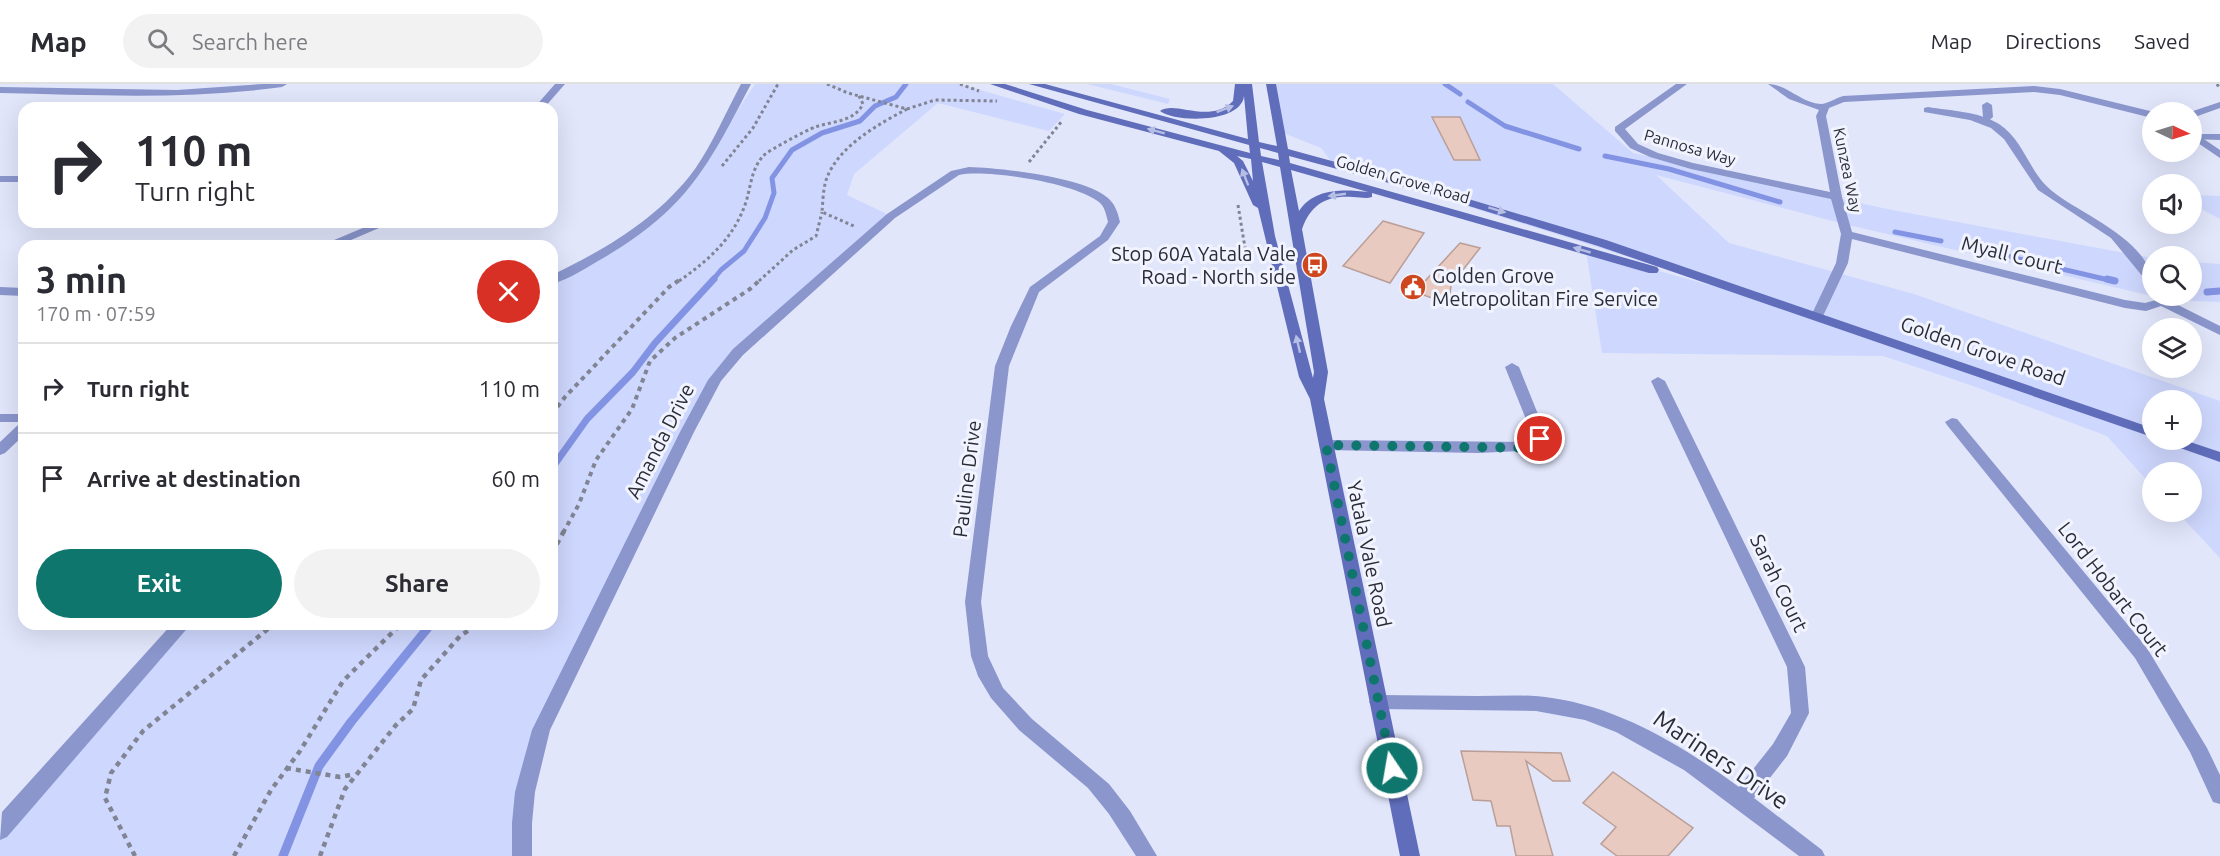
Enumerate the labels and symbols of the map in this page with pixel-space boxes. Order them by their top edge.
north arrow [2142,102,2202,162]
one-way arrow [1217,104,1235,114]
street label: Pannosa Way [1642,125,1738,169]
one-way arrow [1147,126,1166,136]
street label: Kunzea Way [1830,126,1866,214]
street label: Golden Grove Road [1334,151,1472,207]
one-way arrow [1240,168,1250,186]
one-way arrow [1327,190,1346,199]
one-way arrow [1488,206,1506,215]
street label: Myall Court [1959,231,2065,278]
place label: Stop 60A Yatala Vale Road - North side [1111,242,1296,288]
one-way arrow [1573,245,1591,254]
bus stop icon: Stop 60A Yatala Vale Road - North side [1300,250,1330,280]
place label: Golden Grove Metropolitan Fire Service [1432,264,1658,310]
public building icon: Golden Grove Metropolitan Fire Service [1398,272,1428,302]
street label: Golden Grove Road [1898,312,2069,390]
one-way arrow [1293,334,1302,353]
street label: Amanda Drive [621,380,698,502]
pin [1514,413,1565,464]
street label: Pauline Drive [948,419,985,539]
street label: Yatala Vale Road [1343,479,1396,629]
street label: Lord Hobart Court [2054,517,2173,661]
street label: Sarah Court [1746,530,1813,635]
street label: Mariners Drive [1649,705,1794,815]
position arrow [1360,736,1424,800]

